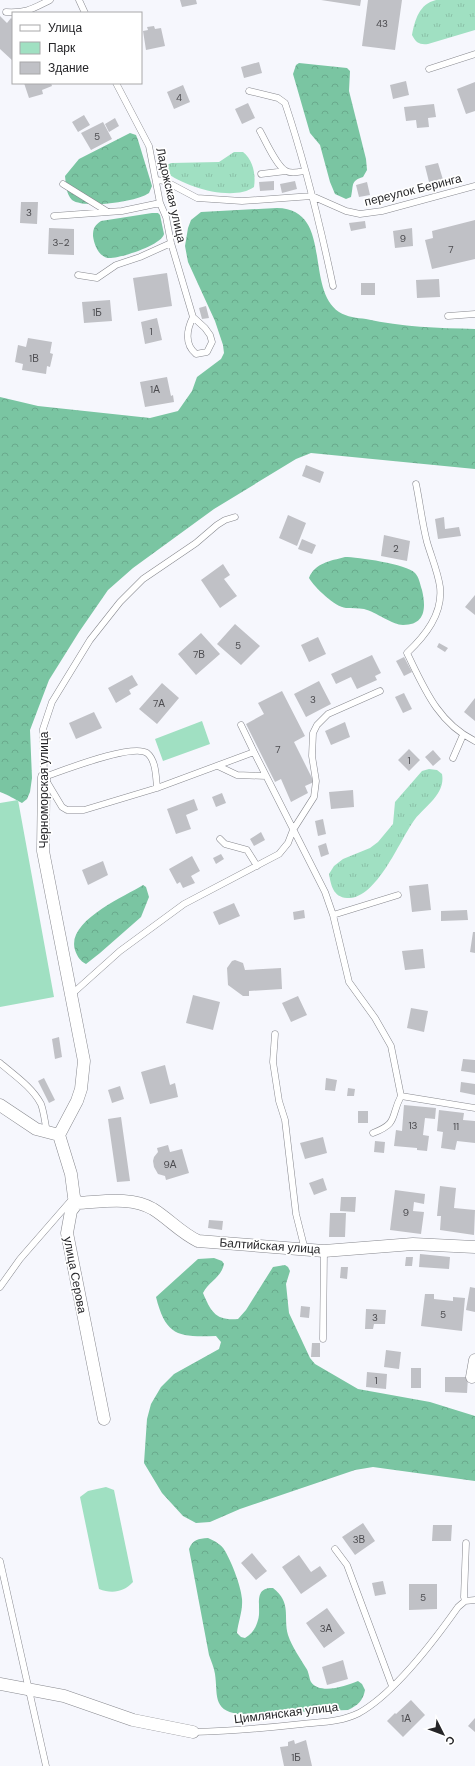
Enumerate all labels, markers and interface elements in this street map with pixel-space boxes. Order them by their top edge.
legend [12,12,142,84]
house number: 43 [376,17,388,30]
text: Улица [48,20,82,36]
text: Парк [48,40,76,56]
text: Здание [48,60,89,76]
house number: 4 [176,91,182,104]
house number: 5 [94,130,100,143]
street label: Ладожская улица [152,146,190,244]
street label: переулок Беринга [363,170,464,210]
house number: 3 [26,206,32,219]
house number: 9 [400,232,406,245]
house number: 3-2 [52,236,70,249]
house number: 7 [448,243,454,256]
house number: 1Б [92,306,102,319]
house number: 1 [149,325,153,338]
house number: 1В [29,352,39,365]
house number: 1А [150,383,160,396]
house number: 2 [393,542,399,555]
house number: 5 [235,639,241,652]
house number: 7В [193,648,205,661]
house number: 3 [310,693,316,706]
house number: 7А [153,697,165,710]
street label: Черноморская улица [36,731,52,849]
house number: 7 [275,743,281,756]
house number: 1 [407,754,411,767]
house number: 13 [408,1119,418,1132]
house number: 11 [453,1120,459,1133]
house number: 9А [164,1158,177,1171]
house number: 9 [403,1206,409,1219]
street label: Балтийская улица [219,1234,321,1258]
street label: улица Серова [60,1235,90,1315]
house number: 5 [440,1308,446,1321]
house number: 3 [372,1311,378,1324]
house number: 1 [374,1374,378,1387]
house number: 3В [353,1533,366,1546]
house number: 5 [420,1591,426,1604]
house number: 3А [320,1622,333,1635]
street label: Цимлянская улица [233,1699,339,1727]
house number: 1А [401,1712,411,1725]
north arrow [423,1714,463,1754]
text: С [443,1733,458,1748]
house number: 1Б [291,1751,301,1764]

